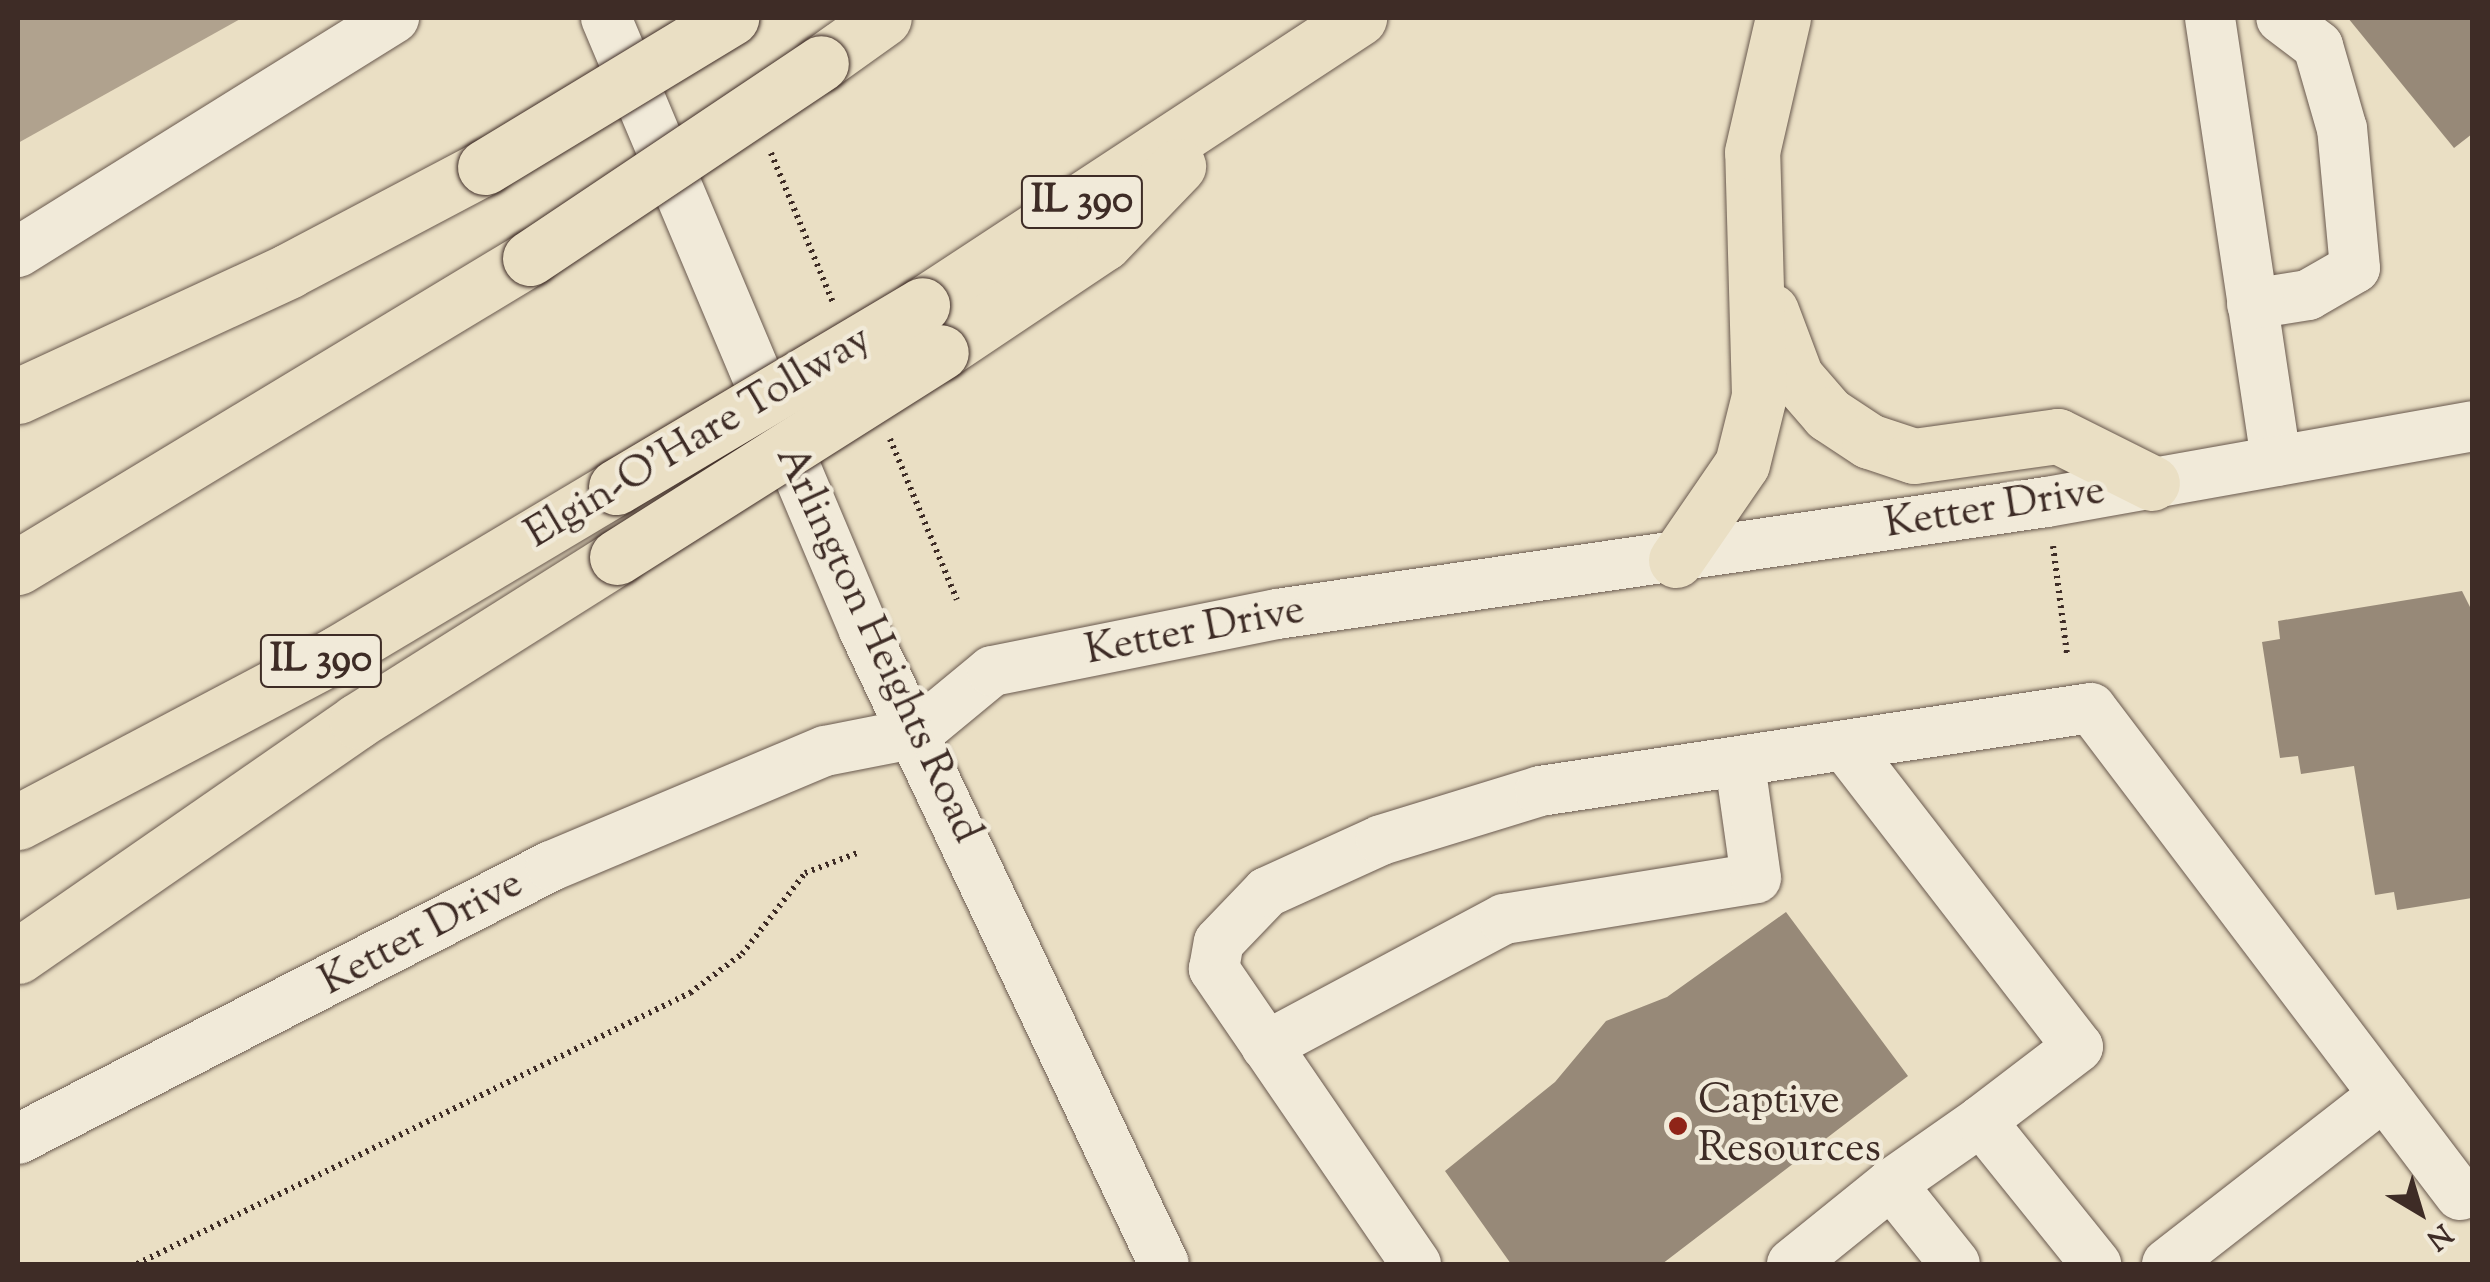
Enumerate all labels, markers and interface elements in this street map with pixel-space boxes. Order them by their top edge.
road number: IL 390 [1020,167,1144,237]
street label: Elgin-O'Hare Tollway [517,315,881,561]
street label: Arlington Heights Road [763,439,991,851]
street label: Ketter Drive [1881,467,2109,551]
street label: Ketter Drive [1081,586,1309,678]
road number: IL 390 [258,626,384,696]
street label: Ketter Drive [312,860,532,1008]
place label: Captive Resources [1698,1077,1881,1176]
marker: Captive Resources [1667,1115,1689,1137]
north arrow [2370,1162,2470,1262]
text: N [2417,1213,2460,1258]

